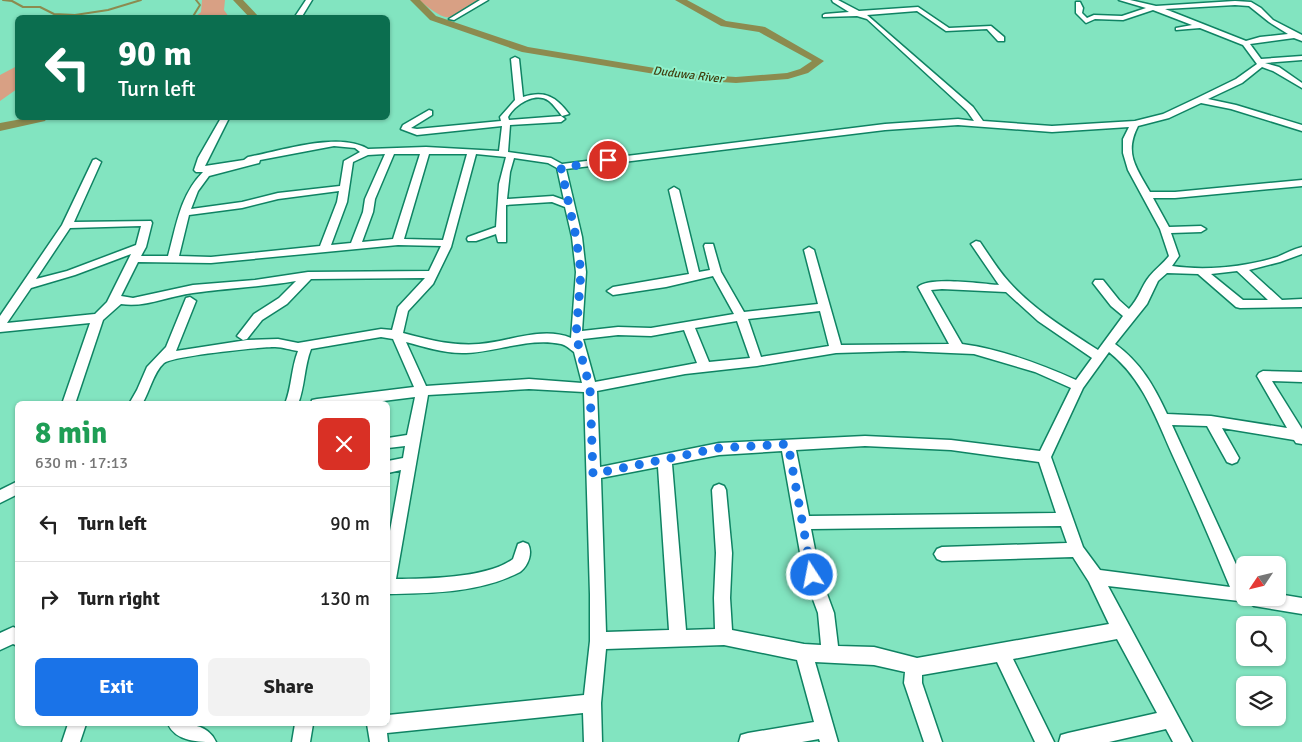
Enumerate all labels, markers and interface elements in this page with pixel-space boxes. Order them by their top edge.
text: 90 m [118,32,192,75]
icon: left [35,35,100,100]
water label: Duduwa River [652,63,726,87]
text: Turn left [118,75,196,102]
pin [587,139,629,181]
icon: arrive [594,146,622,174]
text: 8 min [35,415,107,452]
button: close [318,418,370,470]
text: 630 m · 17:13 [35,453,128,473]
icon: left [35,510,63,538]
text: Turn left [78,512,147,536]
text: 90 m [330,512,370,536]
position arrow [785,548,837,600]
north arrow [1236,556,1286,606]
map controls [1236,556,1286,726]
icon: right [35,585,63,613]
text: Turn right [78,587,160,611]
text: 130 m [320,587,370,611]
button: search [1236,616,1286,666]
button: Exit [35,658,198,716]
button: Share [208,658,370,716]
button: layers [1236,676,1286,726]

